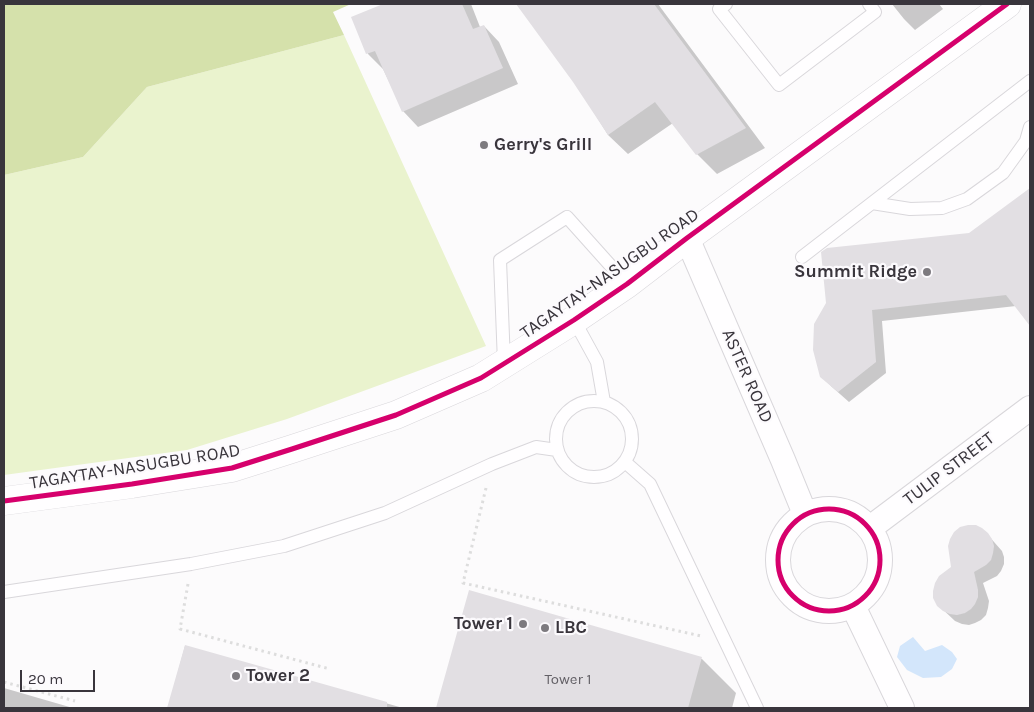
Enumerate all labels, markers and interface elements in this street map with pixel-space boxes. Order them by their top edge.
place label: Gerry's Grill [494,134,592,156]
marker: Gerry's Grill [478,139,490,151]
street label: TAGAYTAY-NASUGBU ROAD [516,204,704,344]
place label: Summit Ridge [794,261,917,283]
marker: Summit Ridge [921,266,933,278]
street label: ASTER ROAD [717,326,777,426]
street label: TULIP STREET [899,428,999,510]
street label: TAGAYTAY-NASUGBU ROAD [28,440,242,494]
place label: Tower 1 [454,613,513,635]
place label: LBC [555,617,587,639]
marker: Tower 1 [517,618,529,630]
marker: LBC [539,622,551,634]
scale bar [22,660,98,692]
place label: Tower 2 [246,665,310,687]
text: 20 m [28,670,63,688]
marker: Tower 2 [230,670,242,682]
house number: Tower 1 [544,671,592,689]

